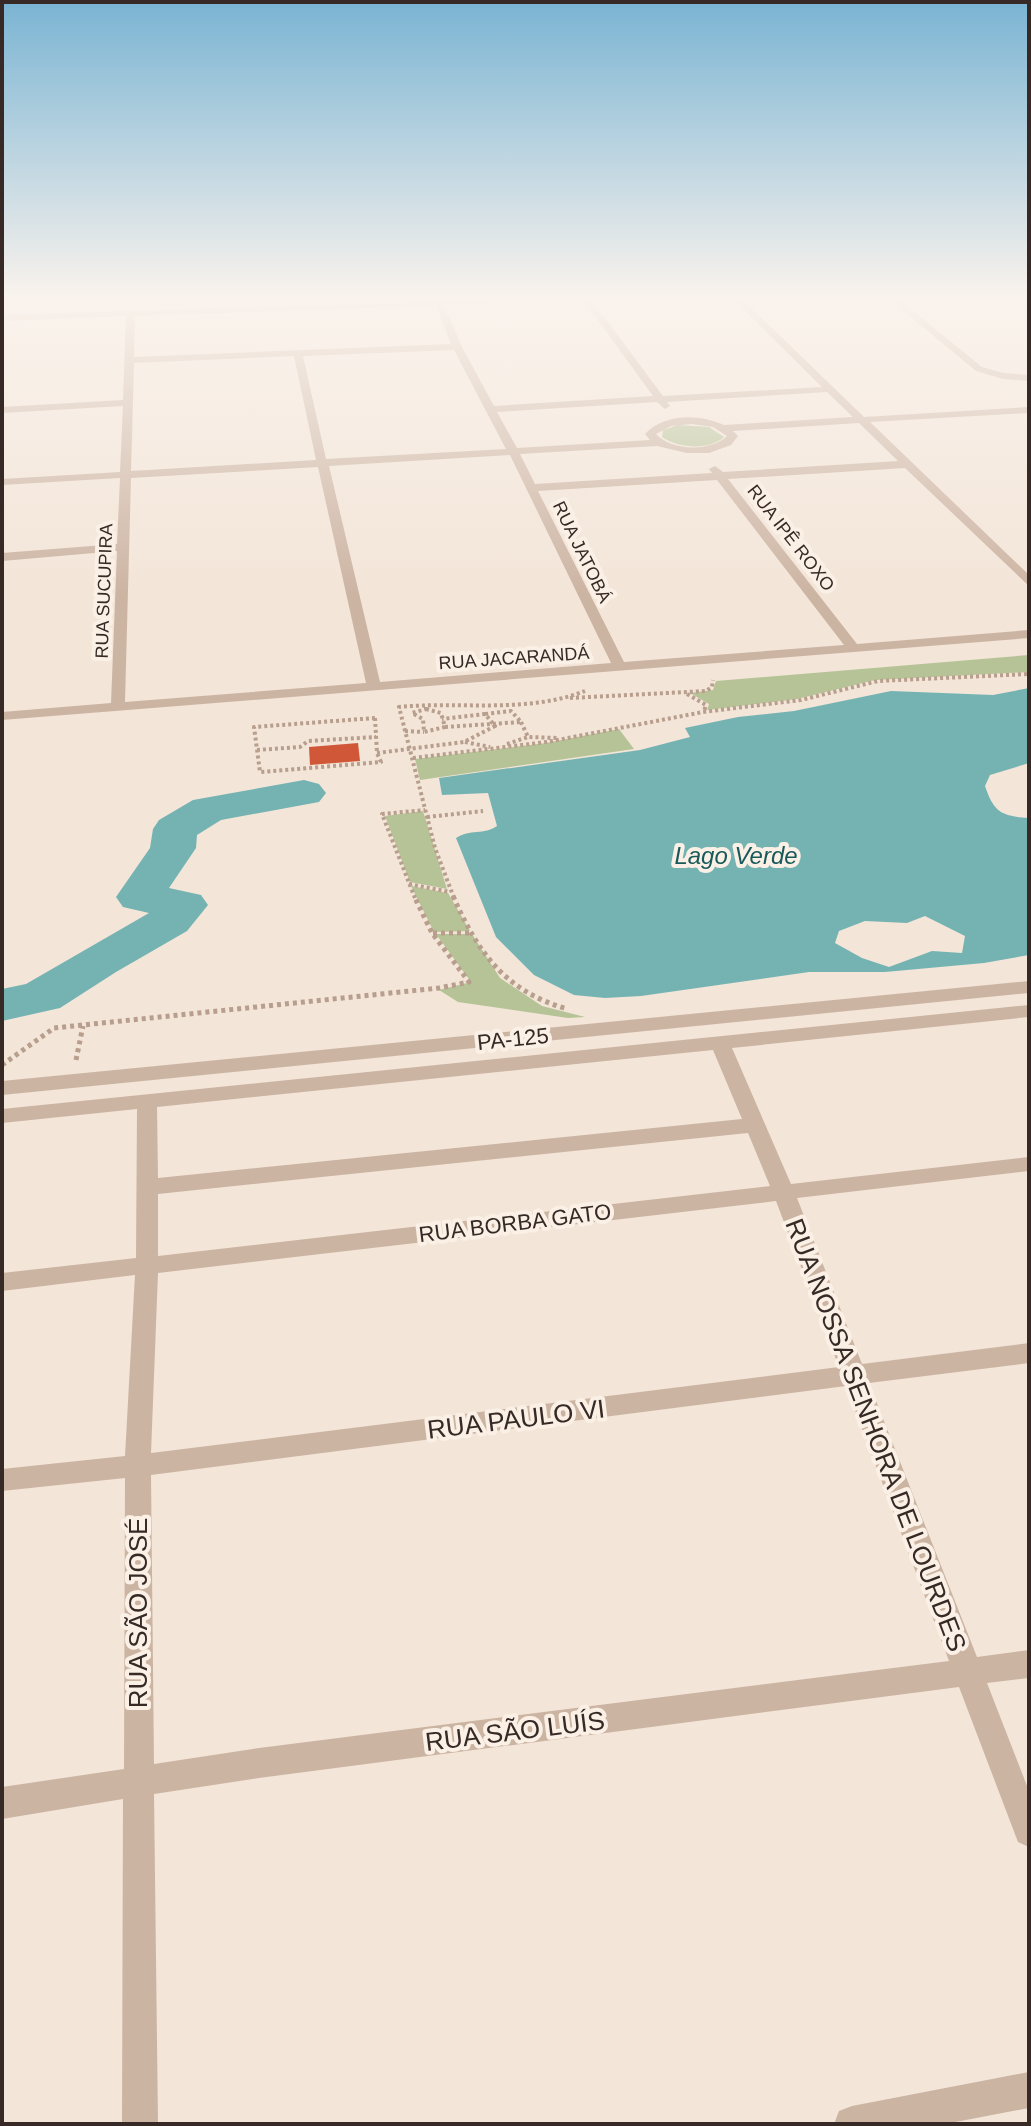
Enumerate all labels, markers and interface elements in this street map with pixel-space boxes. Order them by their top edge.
street label: RUA IPÊ ROXO [743,481,839,595]
street label: RUA JATOBÁ [549,498,615,606]
street label: RUA SUCUPIRA [92,523,116,659]
street label: RUA JACARANDÁ [438,643,590,673]
water label: Lago Verde [674,842,798,869]
street label: PA-125 [476,1023,550,1055]
street label: RUA BORBA GATO [417,1199,613,1247]
street label: RUA NOSSA SENHORA DE LOURDES [779,1214,973,1656]
street label: RUA PAULO VI [425,1393,607,1445]
street label: RUA SÃO JOSÉ [123,1518,153,1708]
street label: RUA SÃO LUÍS [424,1705,606,1757]

